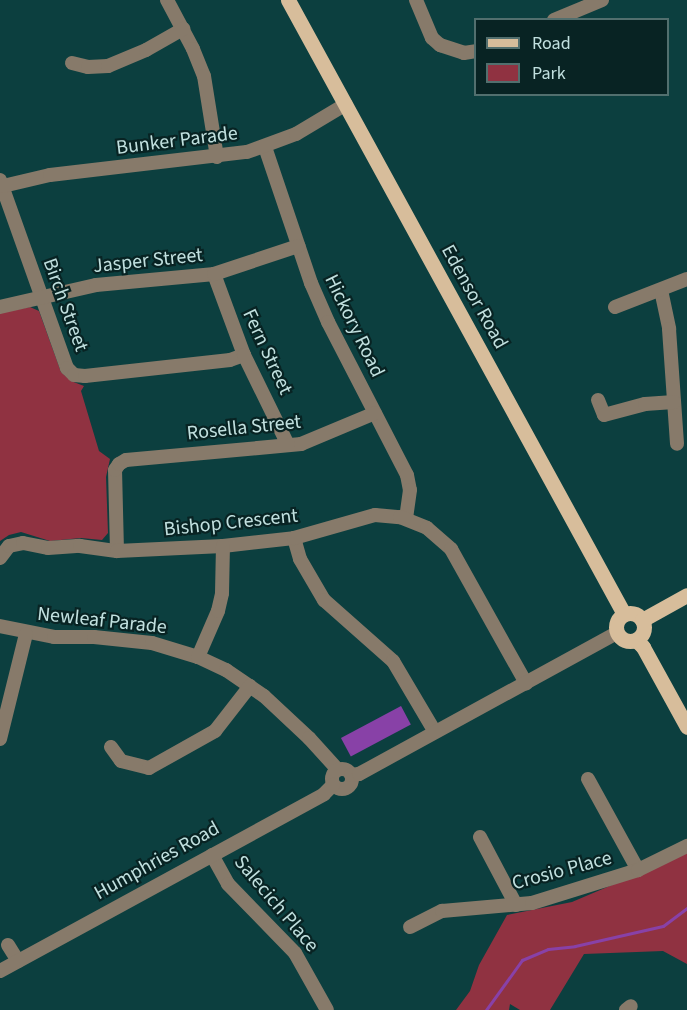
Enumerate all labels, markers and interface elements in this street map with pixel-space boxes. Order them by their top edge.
legend [474,18,669,96]
text: Road [532,31,571,56]
text: Park [532,61,566,86]
street label: Bunker Parade [115,122,239,160]
street label: Edensor Road [436,241,512,353]
street label: Jasper Street [92,243,204,279]
street label: Birch Street [37,255,93,355]
street label: Hickory Road [319,271,389,381]
street label: Fern Street [237,305,297,399]
street label: Rosella Street [186,410,302,446]
street label: Bishop Crescent [163,504,299,542]
street label: Newleaf Parade [36,602,168,640]
street label: Humphries Road [90,817,224,905]
street label: Crosio Place [510,846,614,896]
street label: Salecich Place [229,851,323,957]

